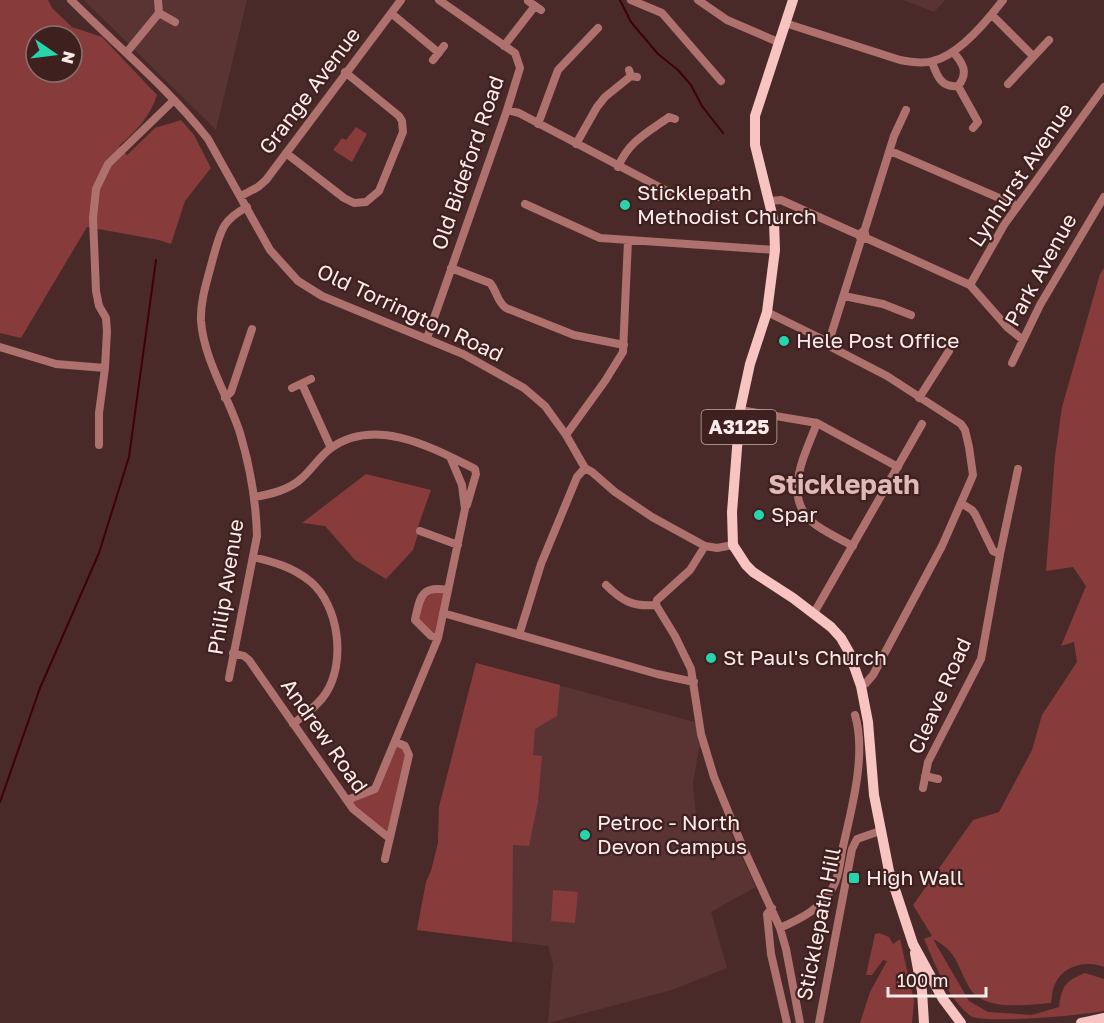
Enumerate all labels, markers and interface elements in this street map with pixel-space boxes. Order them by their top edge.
street label: Grange Avenue [253,22,365,159]
north arrow [24,24,84,84]
text: N [57,49,80,66]
street label: Old Bideford Road [425,72,509,253]
street label: Lynhurst Avenue [963,98,1078,251]
place label: Sticklepath Methodist Church [637,179,817,229]
marker: Sticklepath Methodist Church [618,198,632,212]
street label: Park Avenue [998,209,1082,330]
street label: Old Torrington Road [313,258,508,367]
place label: Hele Post Office [796,327,959,353]
marker: Hele Post Office [777,334,791,348]
road number: A3125 [702,410,777,444]
district label: Sticklepath [768,468,920,500]
place label: Spar [771,501,817,527]
marker: Spar [752,508,766,522]
street label: Philip Avenue [201,517,249,657]
street label: Cleave Road [902,633,976,758]
place label: St Paul's Church [723,644,887,670]
marker: St Paul's Church [704,651,718,665]
street label: Andrew Road [276,673,374,798]
place label: Petroc - North Devon Campus [597,809,747,859]
marker: Petroc - North Devon Campus [578,828,592,842]
street label: Sticklepath Hill [790,845,846,1002]
place label: High Wall [866,864,963,890]
marker: High Wall [847,871,861,885]
scale bar [888,960,986,998]
text: 100 m [897,969,948,991]

